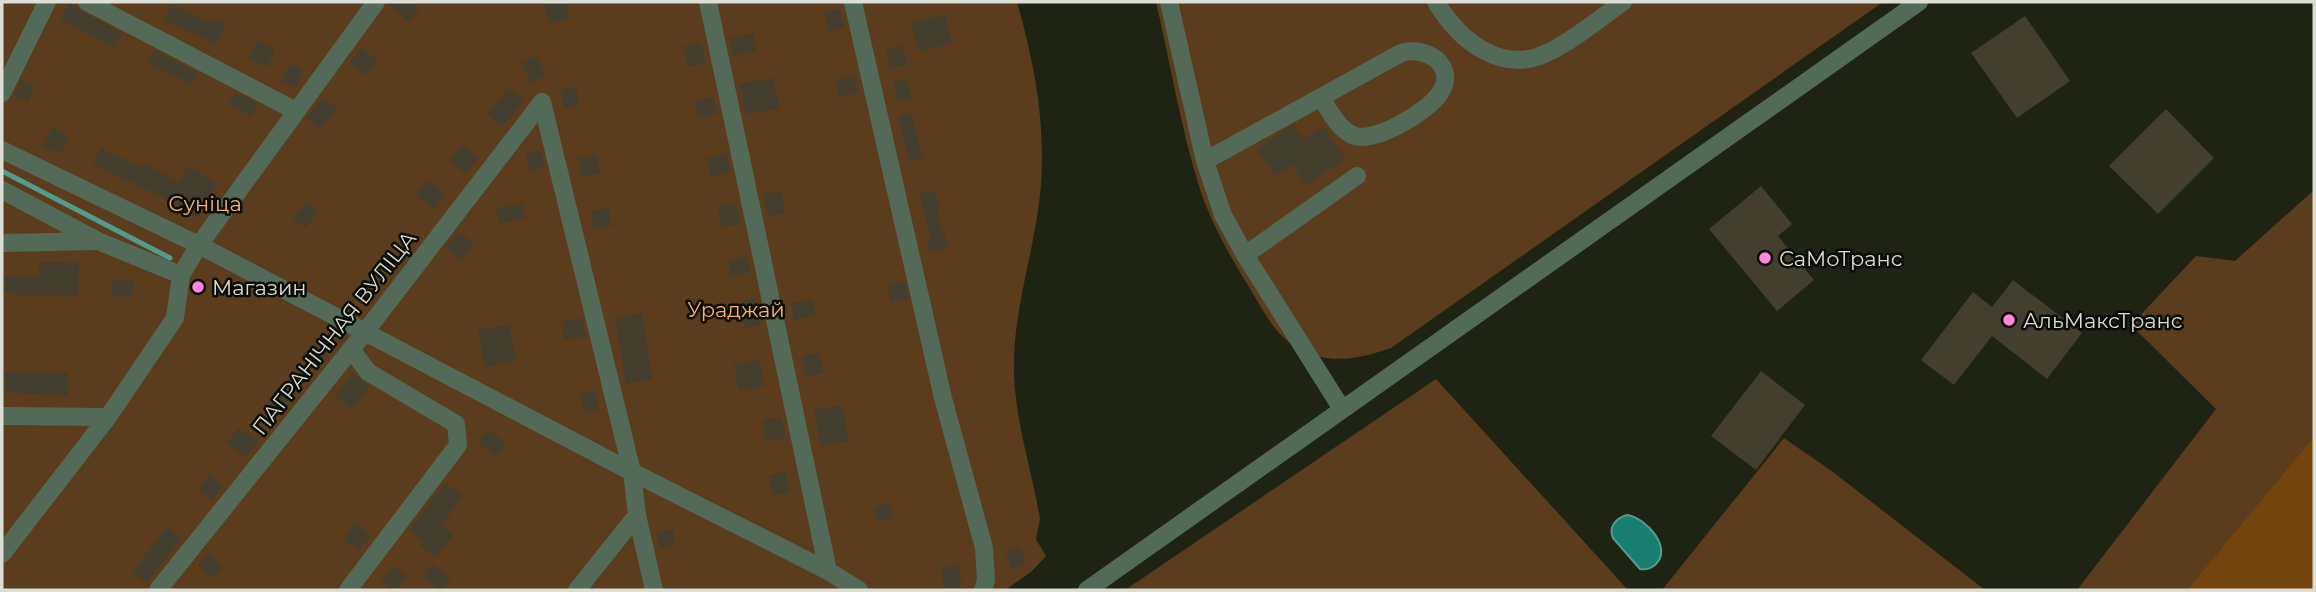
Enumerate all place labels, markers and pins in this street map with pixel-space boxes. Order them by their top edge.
place label: СаМоТранс [1779,246,1903,271]
marker: СаМоТранс [1757,250,1773,266]
place label: Магазин [212,275,307,300]
marker: Магазин [190,279,206,295]
place label: АльМаксТранс [2023,308,2183,333]
marker: АльМаксТранс [2001,312,2017,328]

